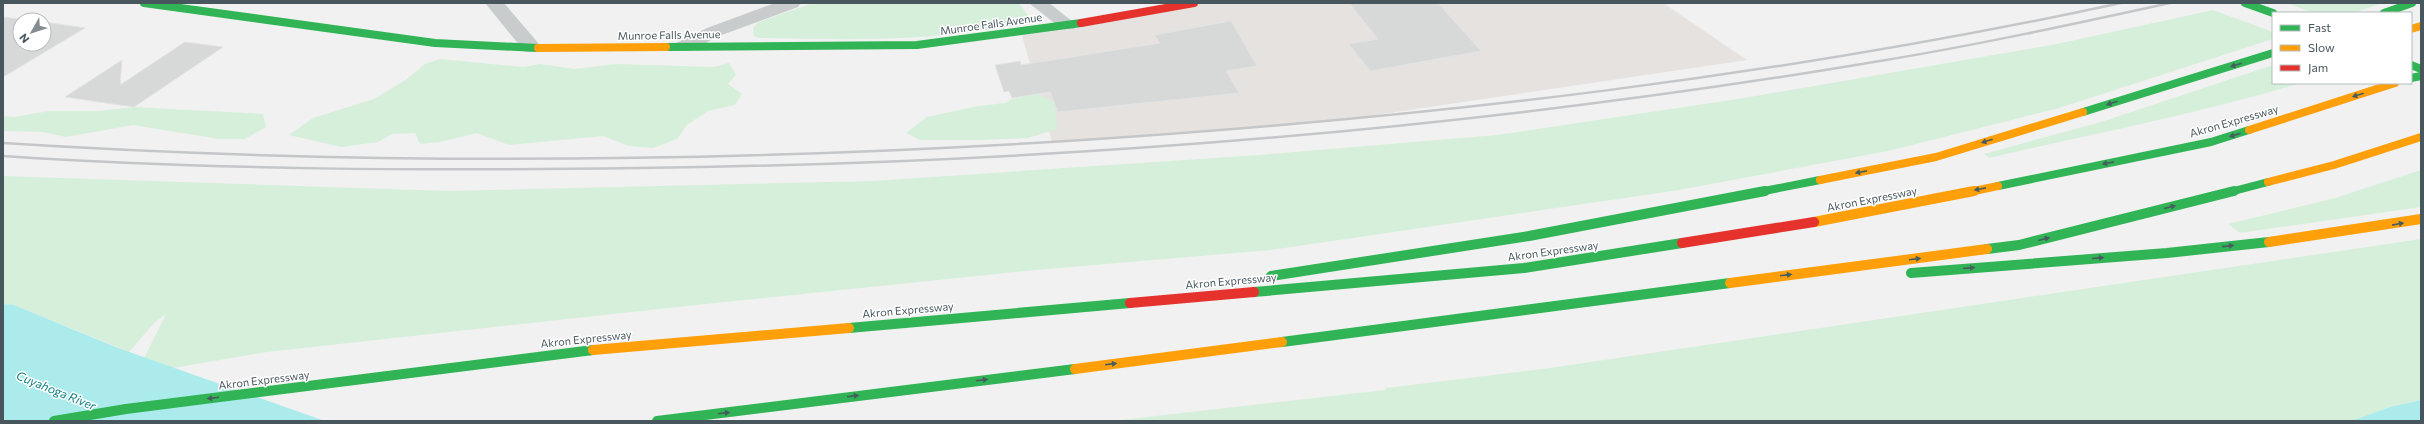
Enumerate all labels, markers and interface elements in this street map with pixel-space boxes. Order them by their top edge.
street label: Munroe Falls Avenue [939,10,1043,37]
north arrow [12,12,52,52]
legend [2272,12,2412,84]
text: Fast [2308,20,2331,34]
street label: Munroe Falls Avenue [617,27,721,42]
text: N [16,31,31,46]
text: Slow [2308,40,2335,54]
text: Jam [2308,60,2328,75]
one-way arrow [2230,62,2242,68]
one-way arrow [2352,92,2364,98]
one-way arrow [2106,100,2118,106]
street label: Akron Expressway [2188,102,2280,139]
one-way arrow [2228,132,2240,138]
one-way arrow [1981,138,1993,144]
one-way arrow [2102,161,2114,167]
one-way arrow [1855,169,1867,175]
street label: Akron Expressway [1826,183,1918,214]
one-way arrow [1974,187,1987,193]
one-way arrow [2163,203,2176,209]
one-way arrow [2392,221,2404,227]
one-way arrow [2037,235,2050,241]
street label: Akron Expressway [1507,238,1599,263]
one-way arrow [2222,243,2234,249]
one-way arrow [2092,254,2104,261]
one-way arrow [1909,255,1921,262]
one-way arrow [1963,265,1975,272]
street label: Akron Expressway [1185,270,1277,291]
one-way arrow [1780,272,1792,279]
street label: Akron Expressway [862,299,954,320]
street label: Akron Expressway [540,327,632,350]
one-way arrow [1105,361,1117,367]
street label: Akron Expressway [218,367,310,392]
water label: Cuyahoga River [15,368,99,413]
one-way arrow [976,377,988,383]
one-way arrow [847,393,859,400]
one-way arrow [207,395,219,402]
one-way arrow [718,410,730,416]

